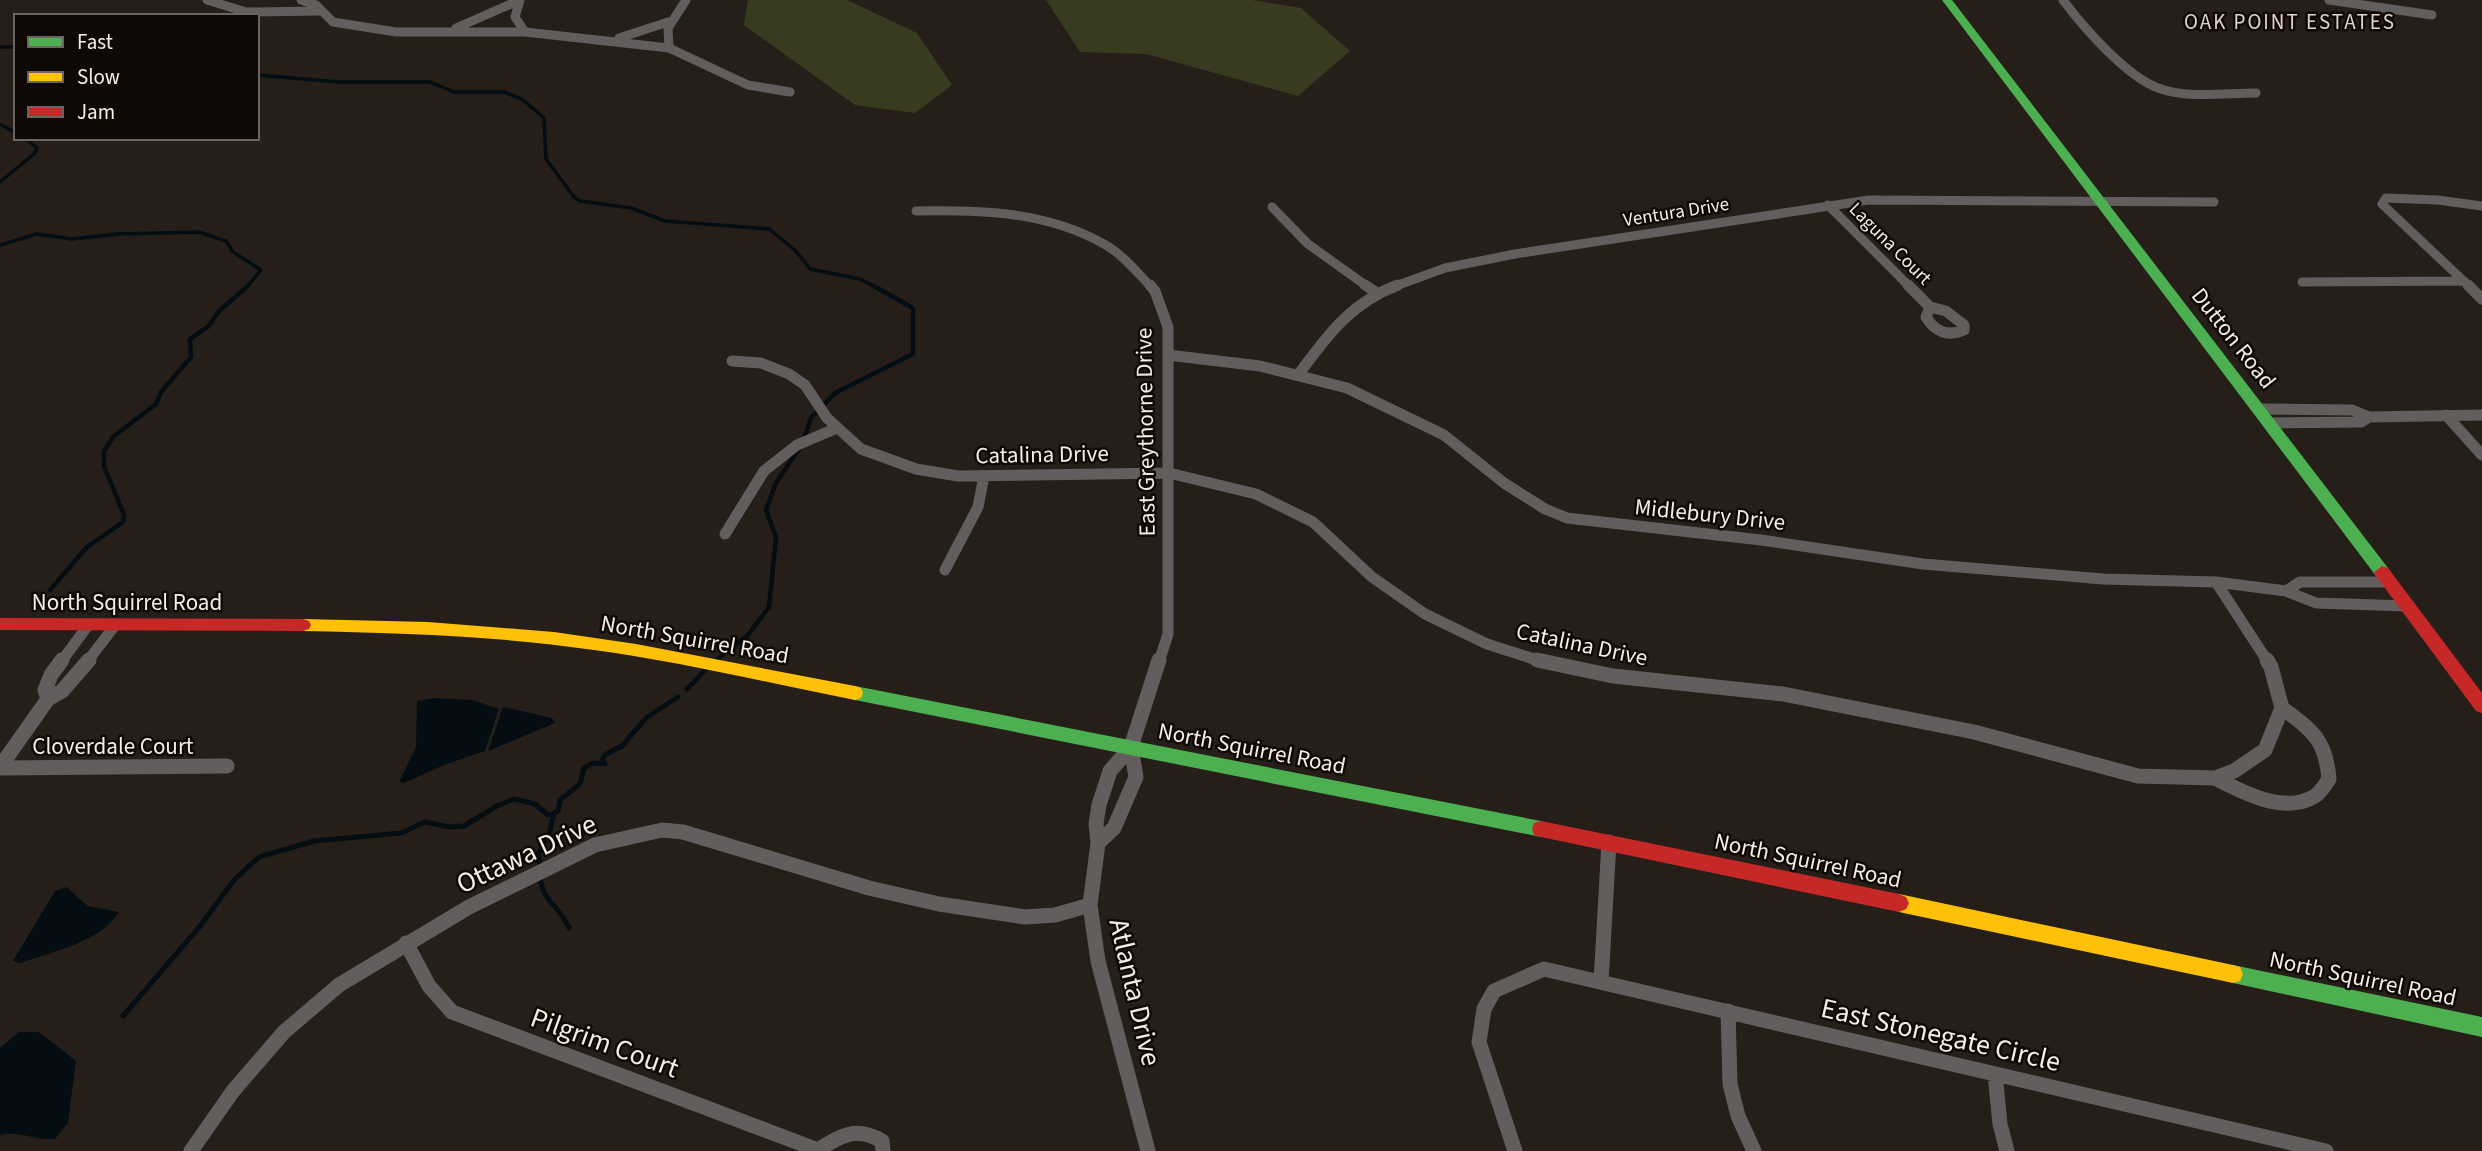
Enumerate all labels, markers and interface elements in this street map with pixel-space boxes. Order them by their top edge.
district label: OAK POINT ESTATES [2184,7,2396,37]
legend [14,14,259,140]
text: Fast [77,27,113,57]
text: Slow [77,62,120,92]
text: Jam [77,97,115,127]
street label: Ventura Drive [1621,191,1731,234]
street label: Laguna Court [1843,197,1938,292]
street label: Dutton Road [2184,281,2284,396]
street label: East Greythorne Drive [1127,327,1164,537]
street label: Catalina Drive [975,437,1109,472]
street label: Midlebury Drive [1633,490,1787,539]
street label: North Squirrel Road [32,586,222,619]
street label: North Squirrel Road [598,607,792,672]
street label: Catalina Drive [1513,614,1651,675]
street label: North Squirrel Road [1155,714,1349,783]
street label: Cloverdale Court [32,730,194,763]
street label: Ottawa Drive [450,804,603,904]
street label: North Squirrel Road [1711,825,1904,896]
street label: Atlanta Drive [1099,915,1171,1070]
street label: North Squirrel Road [2266,943,2459,1014]
street label: East Stonegate Circle [1817,988,2064,1082]
street label: Pilgrim Court [525,998,685,1088]

